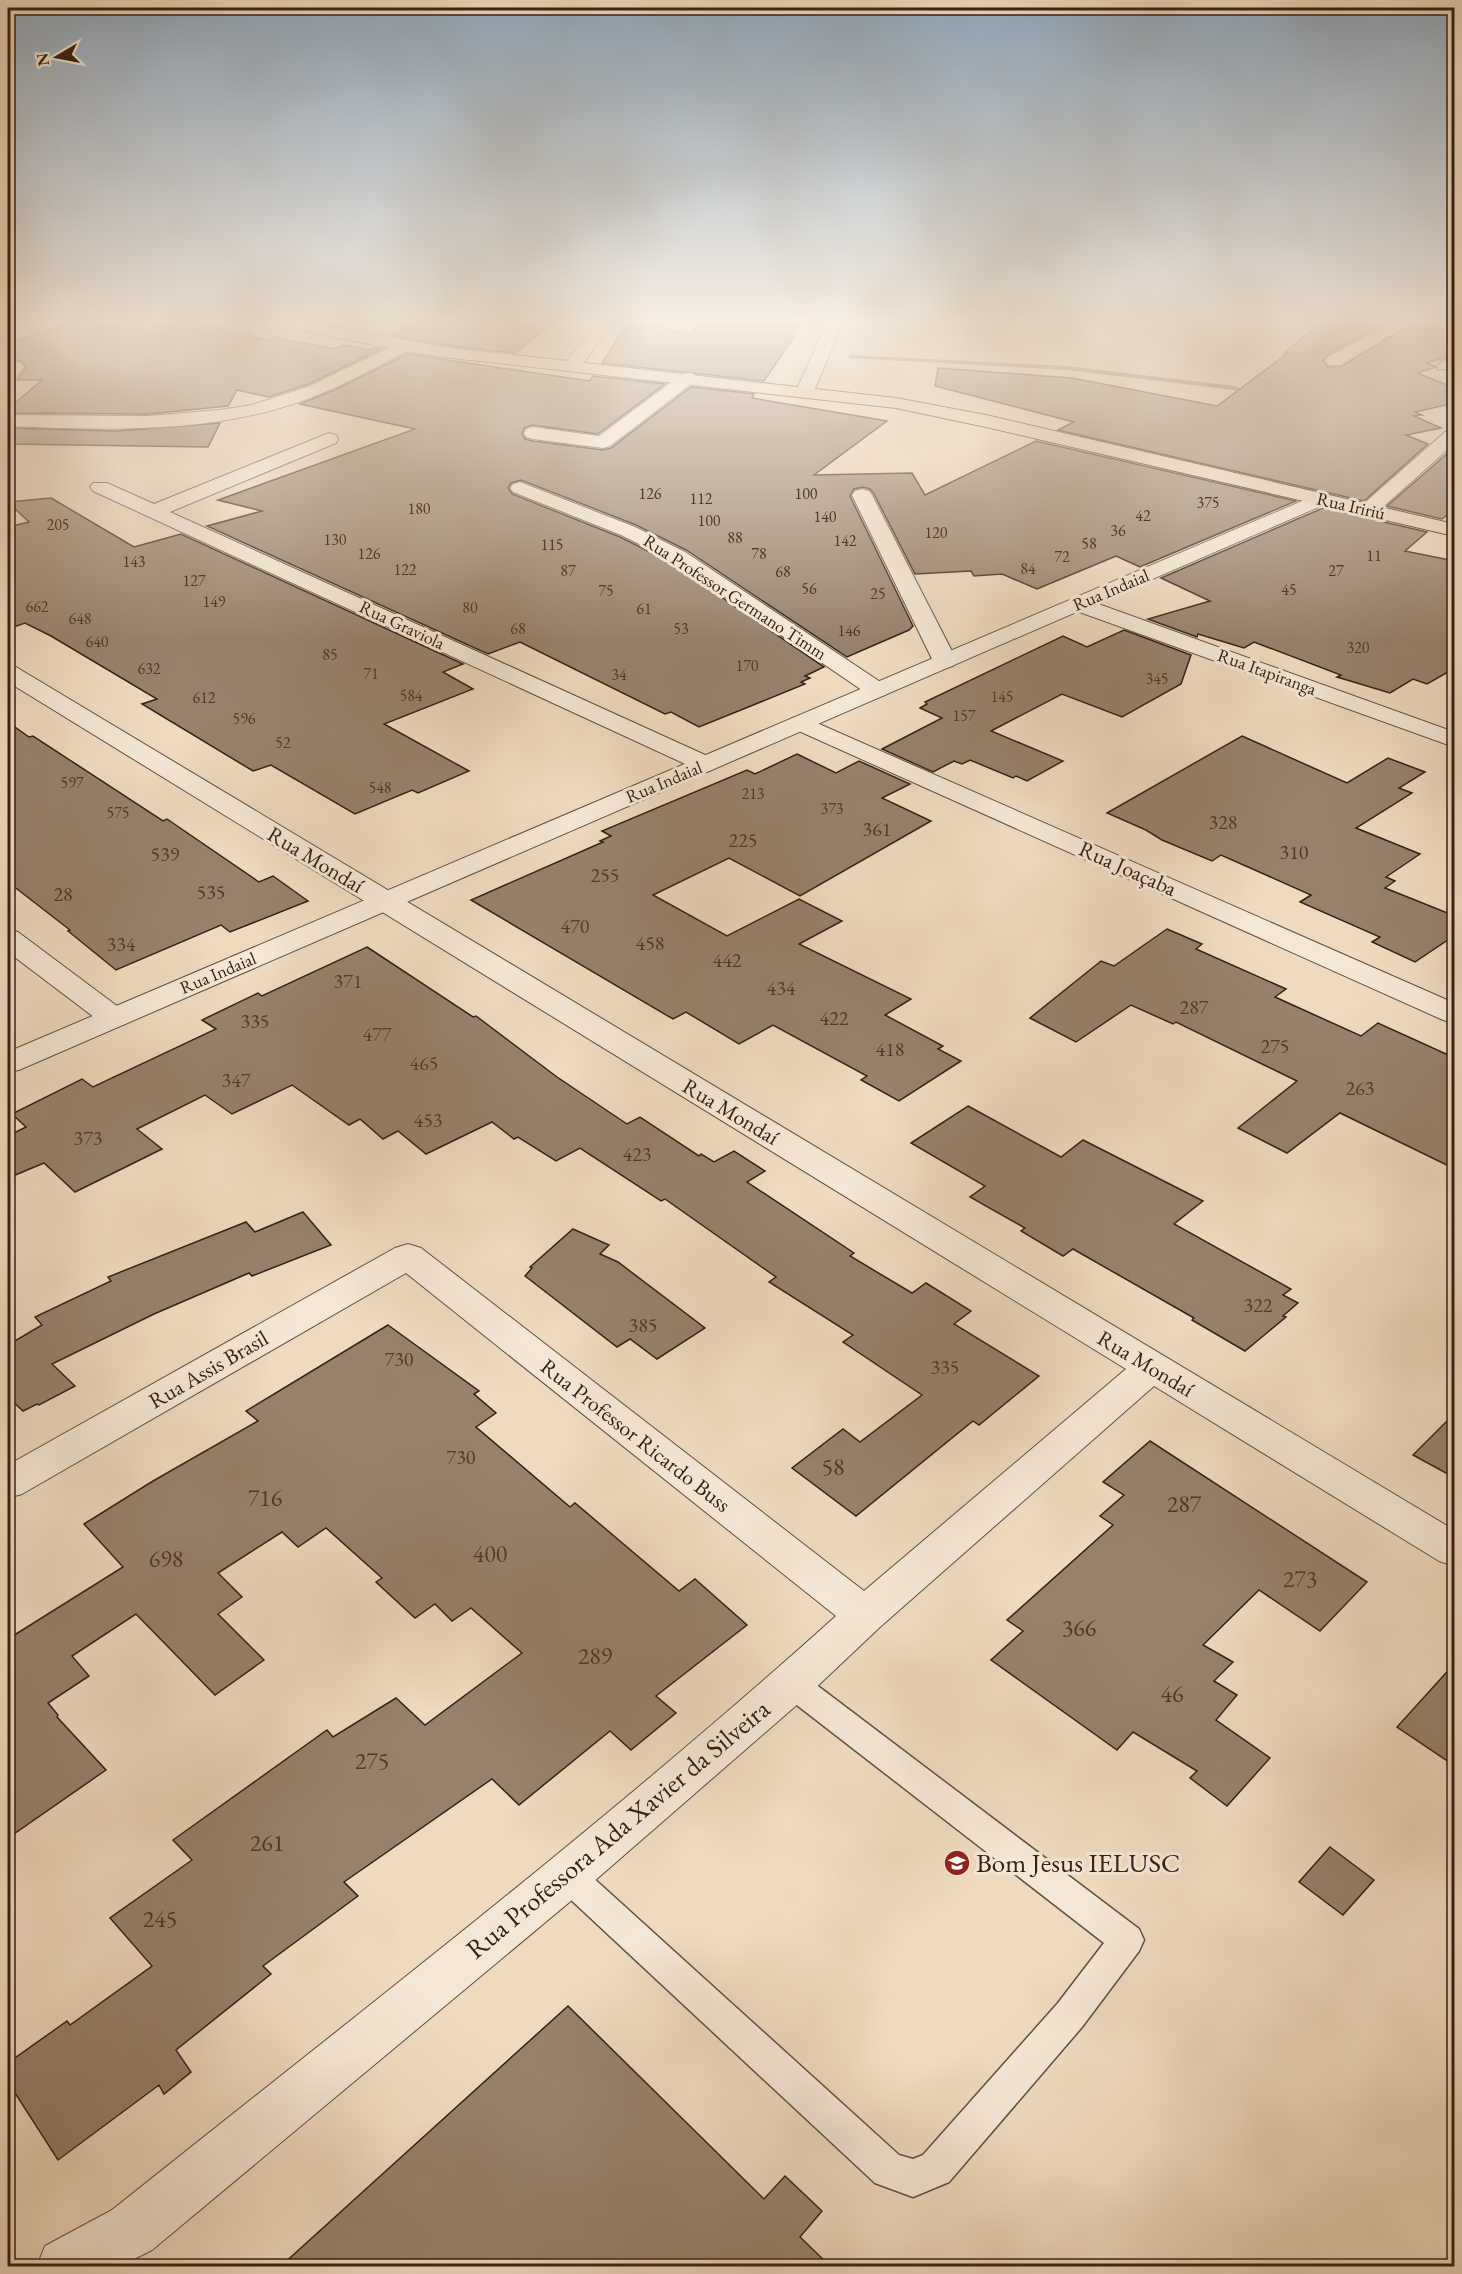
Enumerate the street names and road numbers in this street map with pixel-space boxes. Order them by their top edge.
street label: Rua Iririú [1315,486,1388,525]
street label: Rua Professor Germano Timm [639,529,831,665]
street label: Rua Indaial [1069,563,1153,616]
street label: Rua Graviola [356,595,449,655]
street label: Rua Itapiranga [1215,643,1321,700]
street label: Rua Indaial [622,755,706,808]
street label: Rua Mondaí [262,819,370,900]
street label: Rua Joaçaba [1074,834,1182,903]
street label: Rua Indaial [176,946,260,999]
street label: Rua Mondaí [677,1071,785,1152]
street label: Rua Assis Brasil [143,1323,273,1415]
street label: Rua Mondaí [1092,1323,1200,1404]
street label: Rua Professor Ricardo Buss [535,1352,737,1519]
street label: Rua Professora Ada Xavier da Silveira [459,1691,777,1966]

